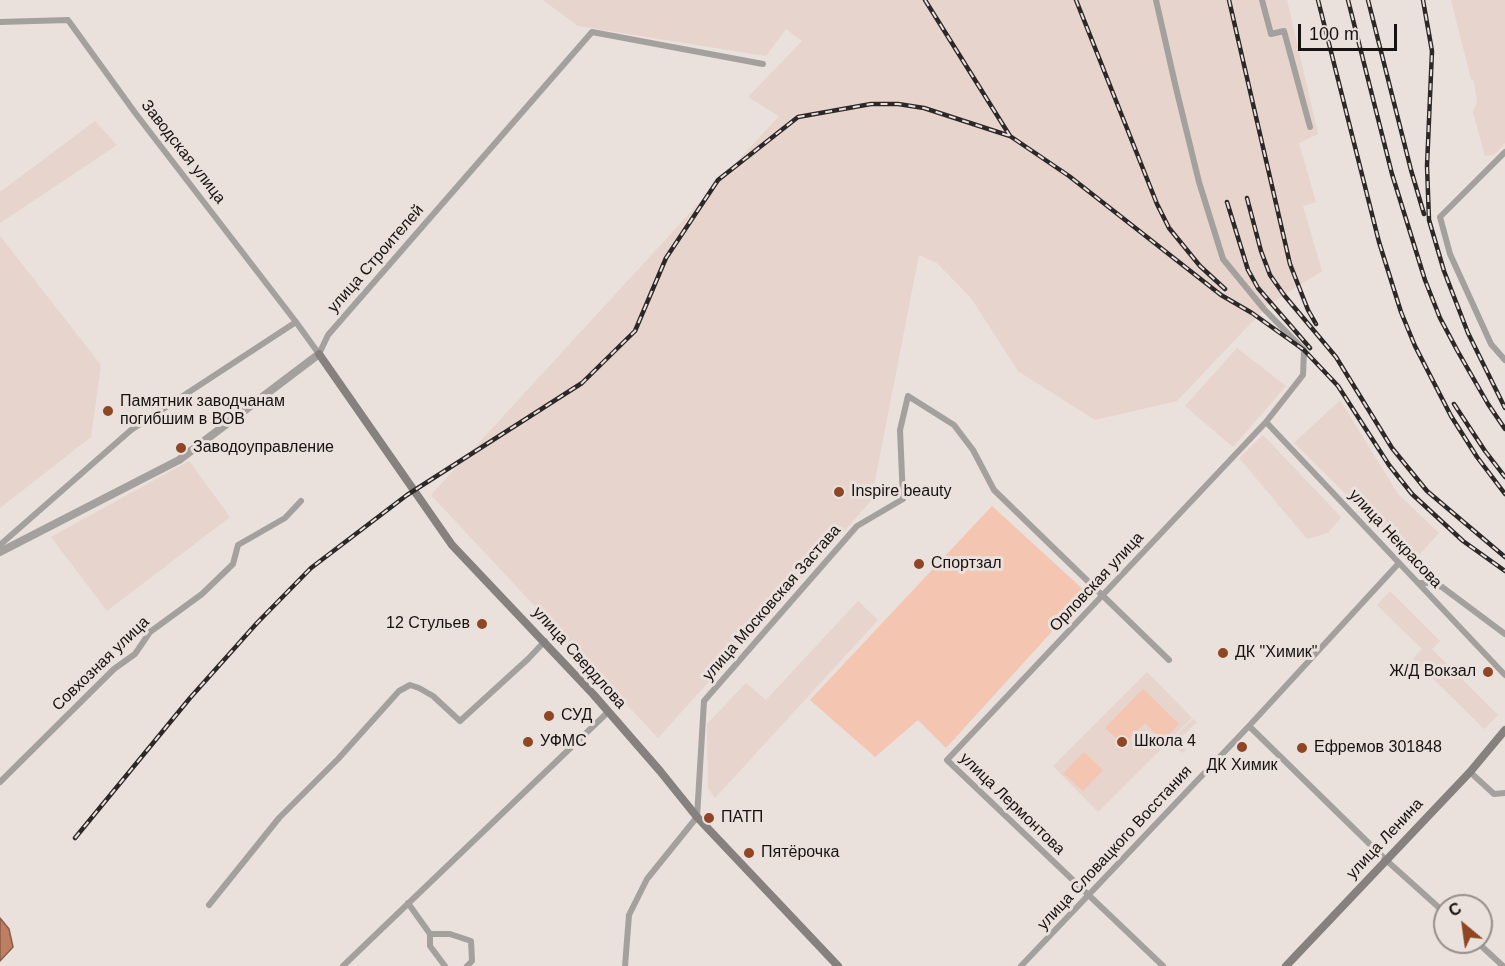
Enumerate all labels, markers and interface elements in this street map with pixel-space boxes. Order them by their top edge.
scale bar [1301,12,1400,50]
text: 100 m [1309,24,1359,44]
street label: Заводская улица [137,96,229,208]
street label: улица Строителей [324,201,428,317]
place label: Памятник заводчанам погибшим в ВОВ [120,392,285,430]
marker: Памятник заводчанам погибшим в ВОВ [101,404,115,418]
place label: Заводоуправление [193,438,334,458]
marker: Заводоуправление [174,441,188,455]
place label: Inspire beauty [851,482,952,502]
marker: Inspire beauty [832,485,846,499]
street label: улица Некрасова [1344,486,1446,592]
street label: улица Московская Застава [699,521,845,685]
street label: Орловская улица [1046,528,1148,636]
place label: Спортзал [931,554,1002,574]
marker: Спортзал [912,557,926,571]
street label: улица Свердлова [528,603,630,713]
street label: Совхозная улица [48,613,154,715]
place label: 12 Стульев [386,614,470,634]
marker: 12 Стульев [475,617,489,631]
place label: ДК "Химик" [1235,643,1318,663]
marker: ДК "Химик" [1216,646,1230,660]
place label: Ж/Д Вокзал [1389,662,1476,682]
marker: Ж/Д Вокзал [1481,665,1495,679]
place label: СУД [561,706,592,726]
marker: СУД [542,709,556,723]
place label: УФМС [540,732,587,752]
place label: Школа 4 [1134,732,1196,752]
marker: УФМС [521,735,535,749]
marker: Школа 4 [1115,735,1129,749]
place label: Ефремов 301848 [1314,738,1442,758]
marker: ДК Химик [1235,740,1249,754]
marker: Ефремов 301848 [1295,741,1309,755]
street label: улица Лермонтова [955,749,1069,859]
place label: ДК Химик [1206,756,1278,776]
street label: улица Словацкого Восстания [1034,762,1196,934]
street label: улица Ленина [1343,795,1427,883]
place label: ПАТП [721,808,763,828]
marker: ПАТП [702,811,716,825]
place label: Пятёрочка [761,843,839,863]
marker: Пятёрочка [742,846,756,860]
north arrow [1433,894,1493,954]
text: С [1446,899,1464,920]

